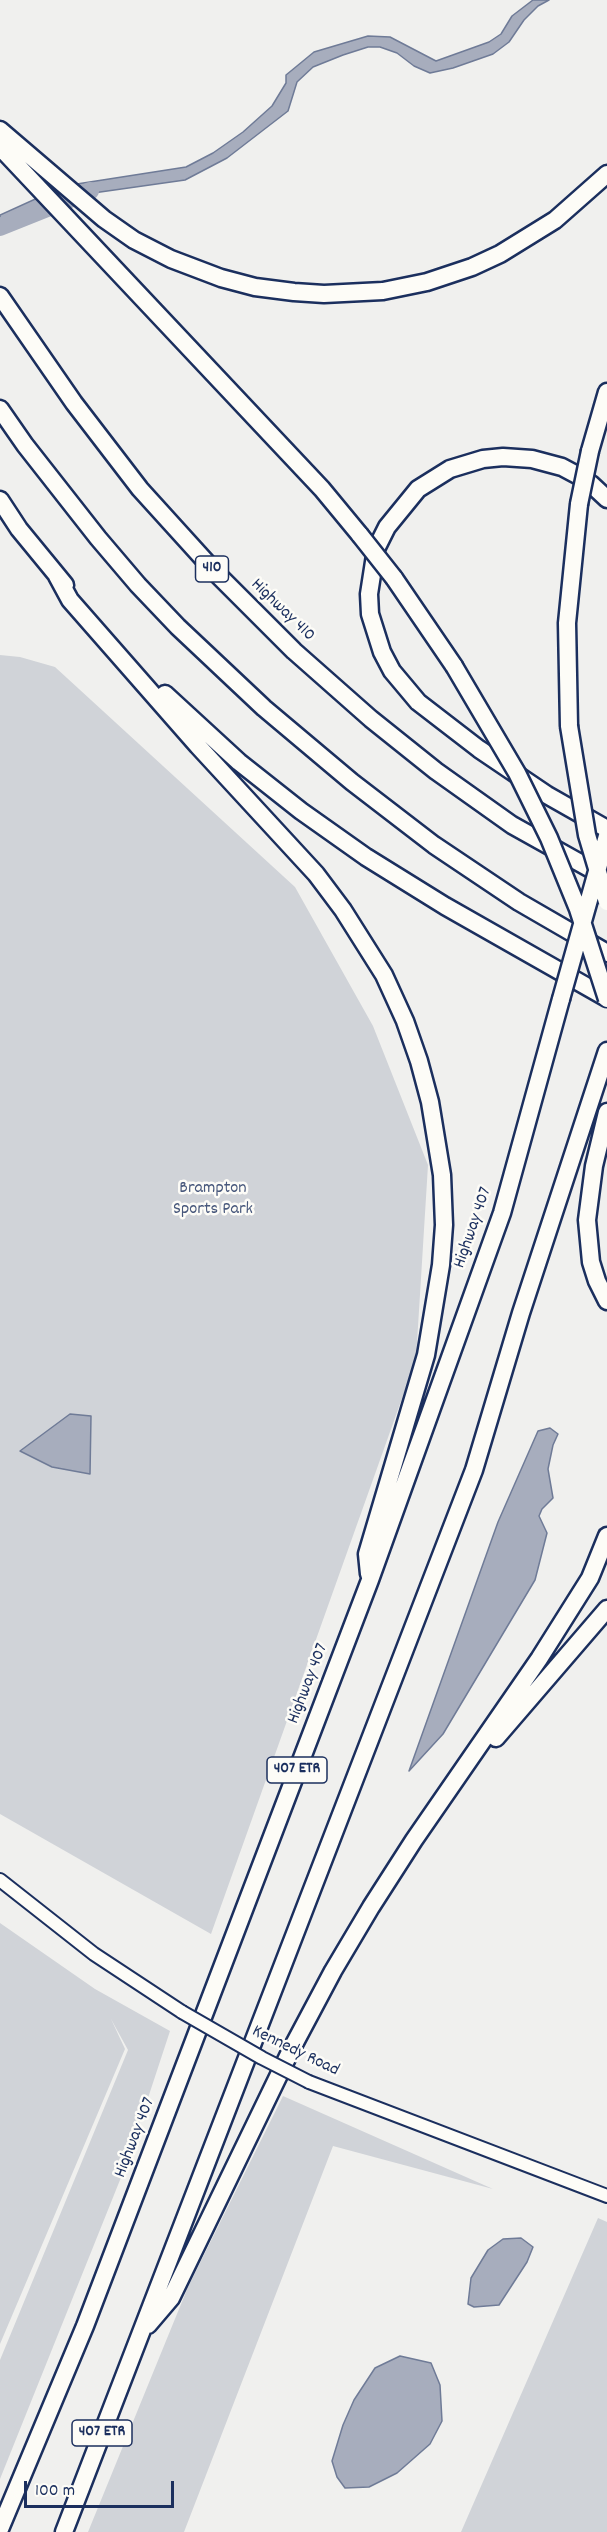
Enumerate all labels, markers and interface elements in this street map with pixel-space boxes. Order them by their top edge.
road number: 410 [196,556,228,582]
street label: Highway 410 [245,575,319,647]
park label: Brampton Sports Park [173,1179,253,1222]
street label: Highway 407 [450,1185,498,1271]
street label: Highway 407 [284,1641,334,1727]
road number: 407 ETR [267,1757,327,1783]
street label: Kennedy Road [248,2022,342,2082]
street label: Highway 407 [111,2095,161,2181]
road number: 407 ETR [72,2420,132,2446]
scale bar [27,2469,177,2507]
text: 100 m [35,2479,75,2504]

